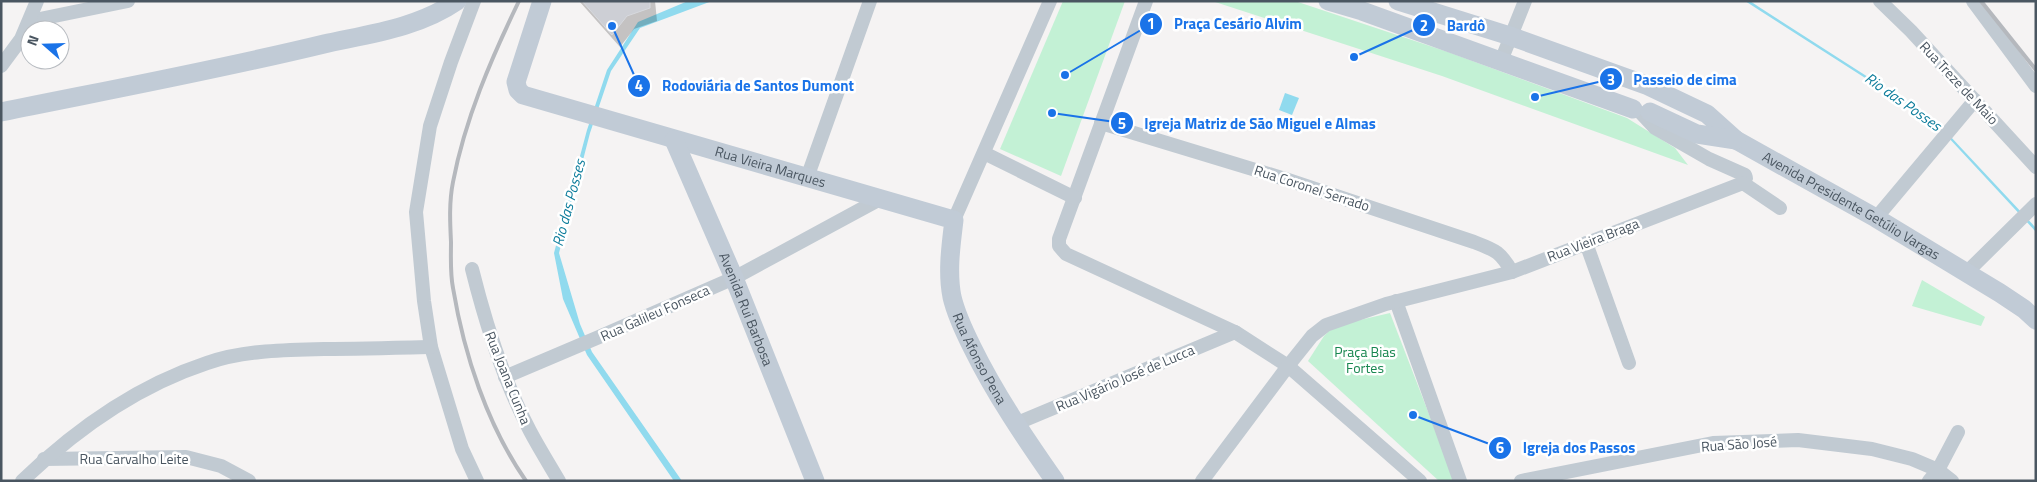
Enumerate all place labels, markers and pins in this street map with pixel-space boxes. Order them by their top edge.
callout: Praça Cesário Alvim [1139,9,1312,39]
callout: Bardô [1412,10,1495,40]
callout: Passeio de cima [1598,64,1746,94]
callout: Rodoviária de Santos Dumont [627,71,864,101]
callout: Igreja Matriz de São Miguel e Almas [1109,108,1386,138]
callout: Igreja dos Passos [1488,433,1645,463]

